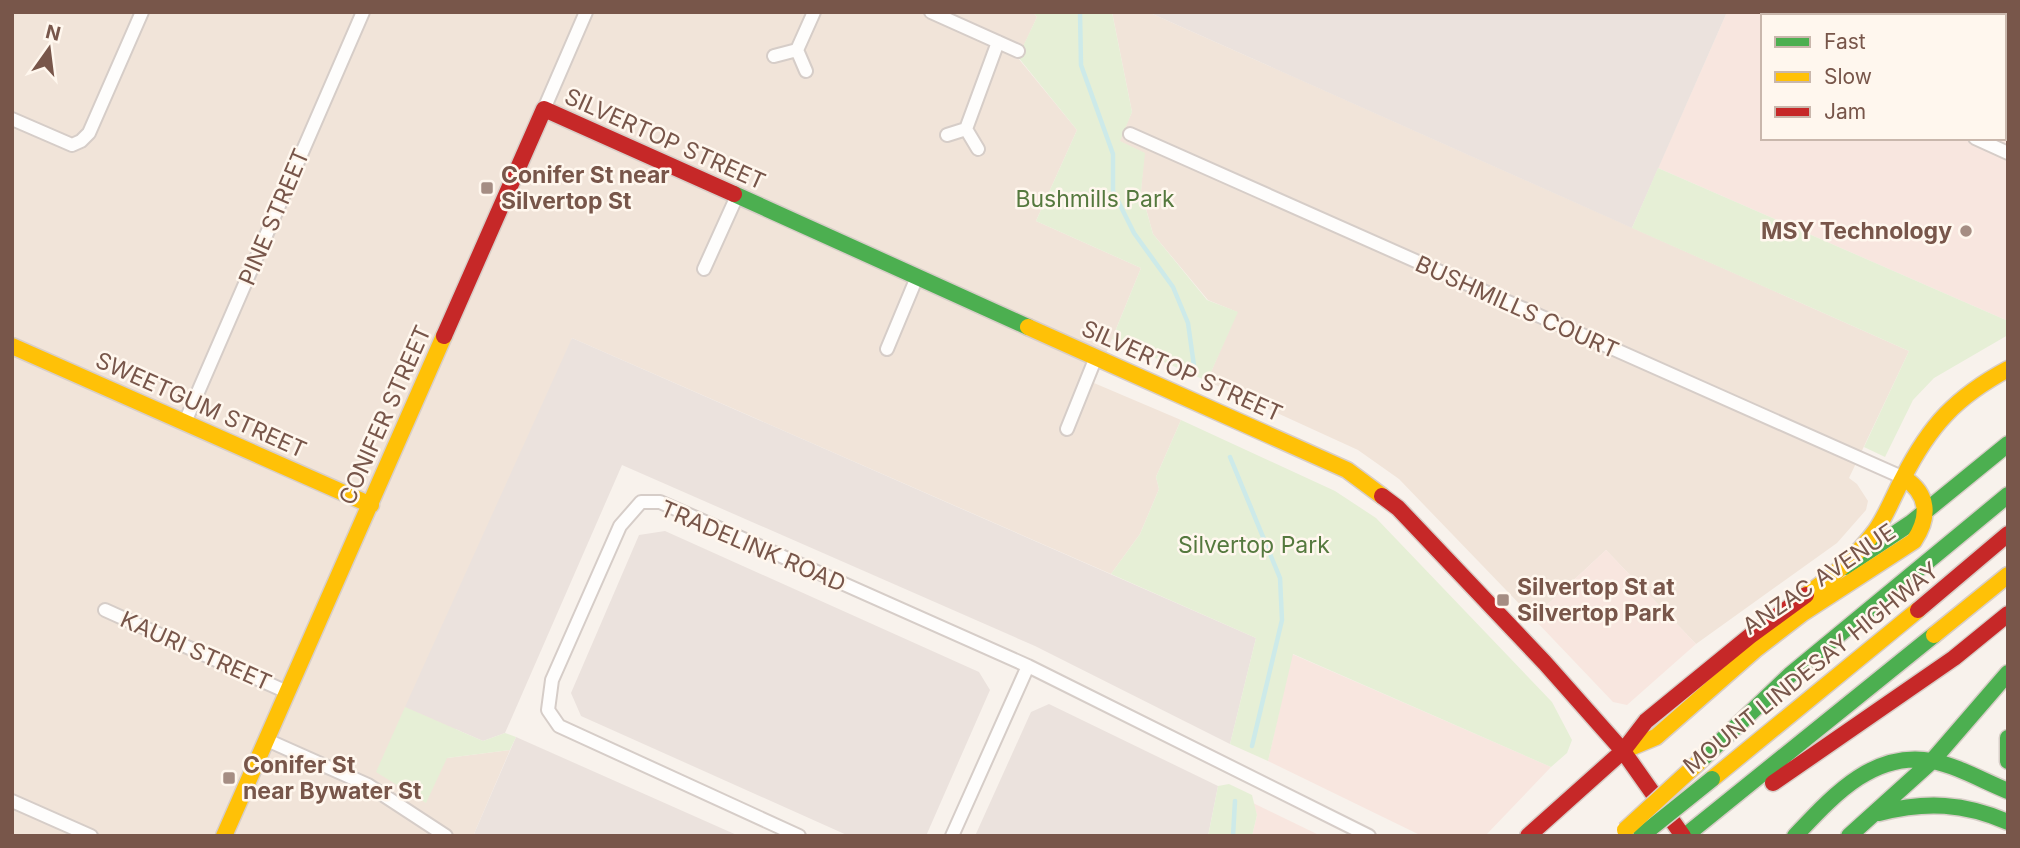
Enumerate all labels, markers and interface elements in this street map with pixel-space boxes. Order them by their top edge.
north arrow [14,14,84,84]
legend [1761,14,2006,140]
text: N [43,20,63,46]
text: Fast [1824,29,1866,54]
text: Slow [1824,64,1872,89]
street label: SILVERTOP STREET [560,82,770,196]
text: Jam [1824,99,1866,124]
street label: PINE STREET [233,145,315,289]
place label: Conifer St near Silvertop St [501,161,670,215]
marker: Conifer St near Silvertop St [479,180,495,196]
park label: Bushmills Park [1015,185,1175,213]
place label: MSY Technology [1761,217,1952,245]
marker: MSY Technology [1958,223,1974,239]
street label: BUSHMILLS COURT [1411,250,1623,364]
street label: SILVERTOP STREET [1077,314,1287,428]
street label: CONIFER STREET [333,321,437,509]
street label: SWEETGUM STREET [91,346,311,464]
street label: TRADELINK ROAD [656,494,850,598]
street label: ANZAC AVENUE [1737,518,1901,640]
park label: Silvertop Park [1178,531,1330,559]
street label: MOUNT LINDESAY HIGHWAY [1678,556,1945,780]
place label: Silvertop St at Silvertop Park [1517,573,1676,627]
marker: Silvertop St at Silvertop Park [1495,592,1511,608]
street label: KAURI STREET [116,605,276,697]
place label: Conifer St near Bywater St [243,751,422,805]
marker: Conifer St near Bywater St [221,770,237,786]

